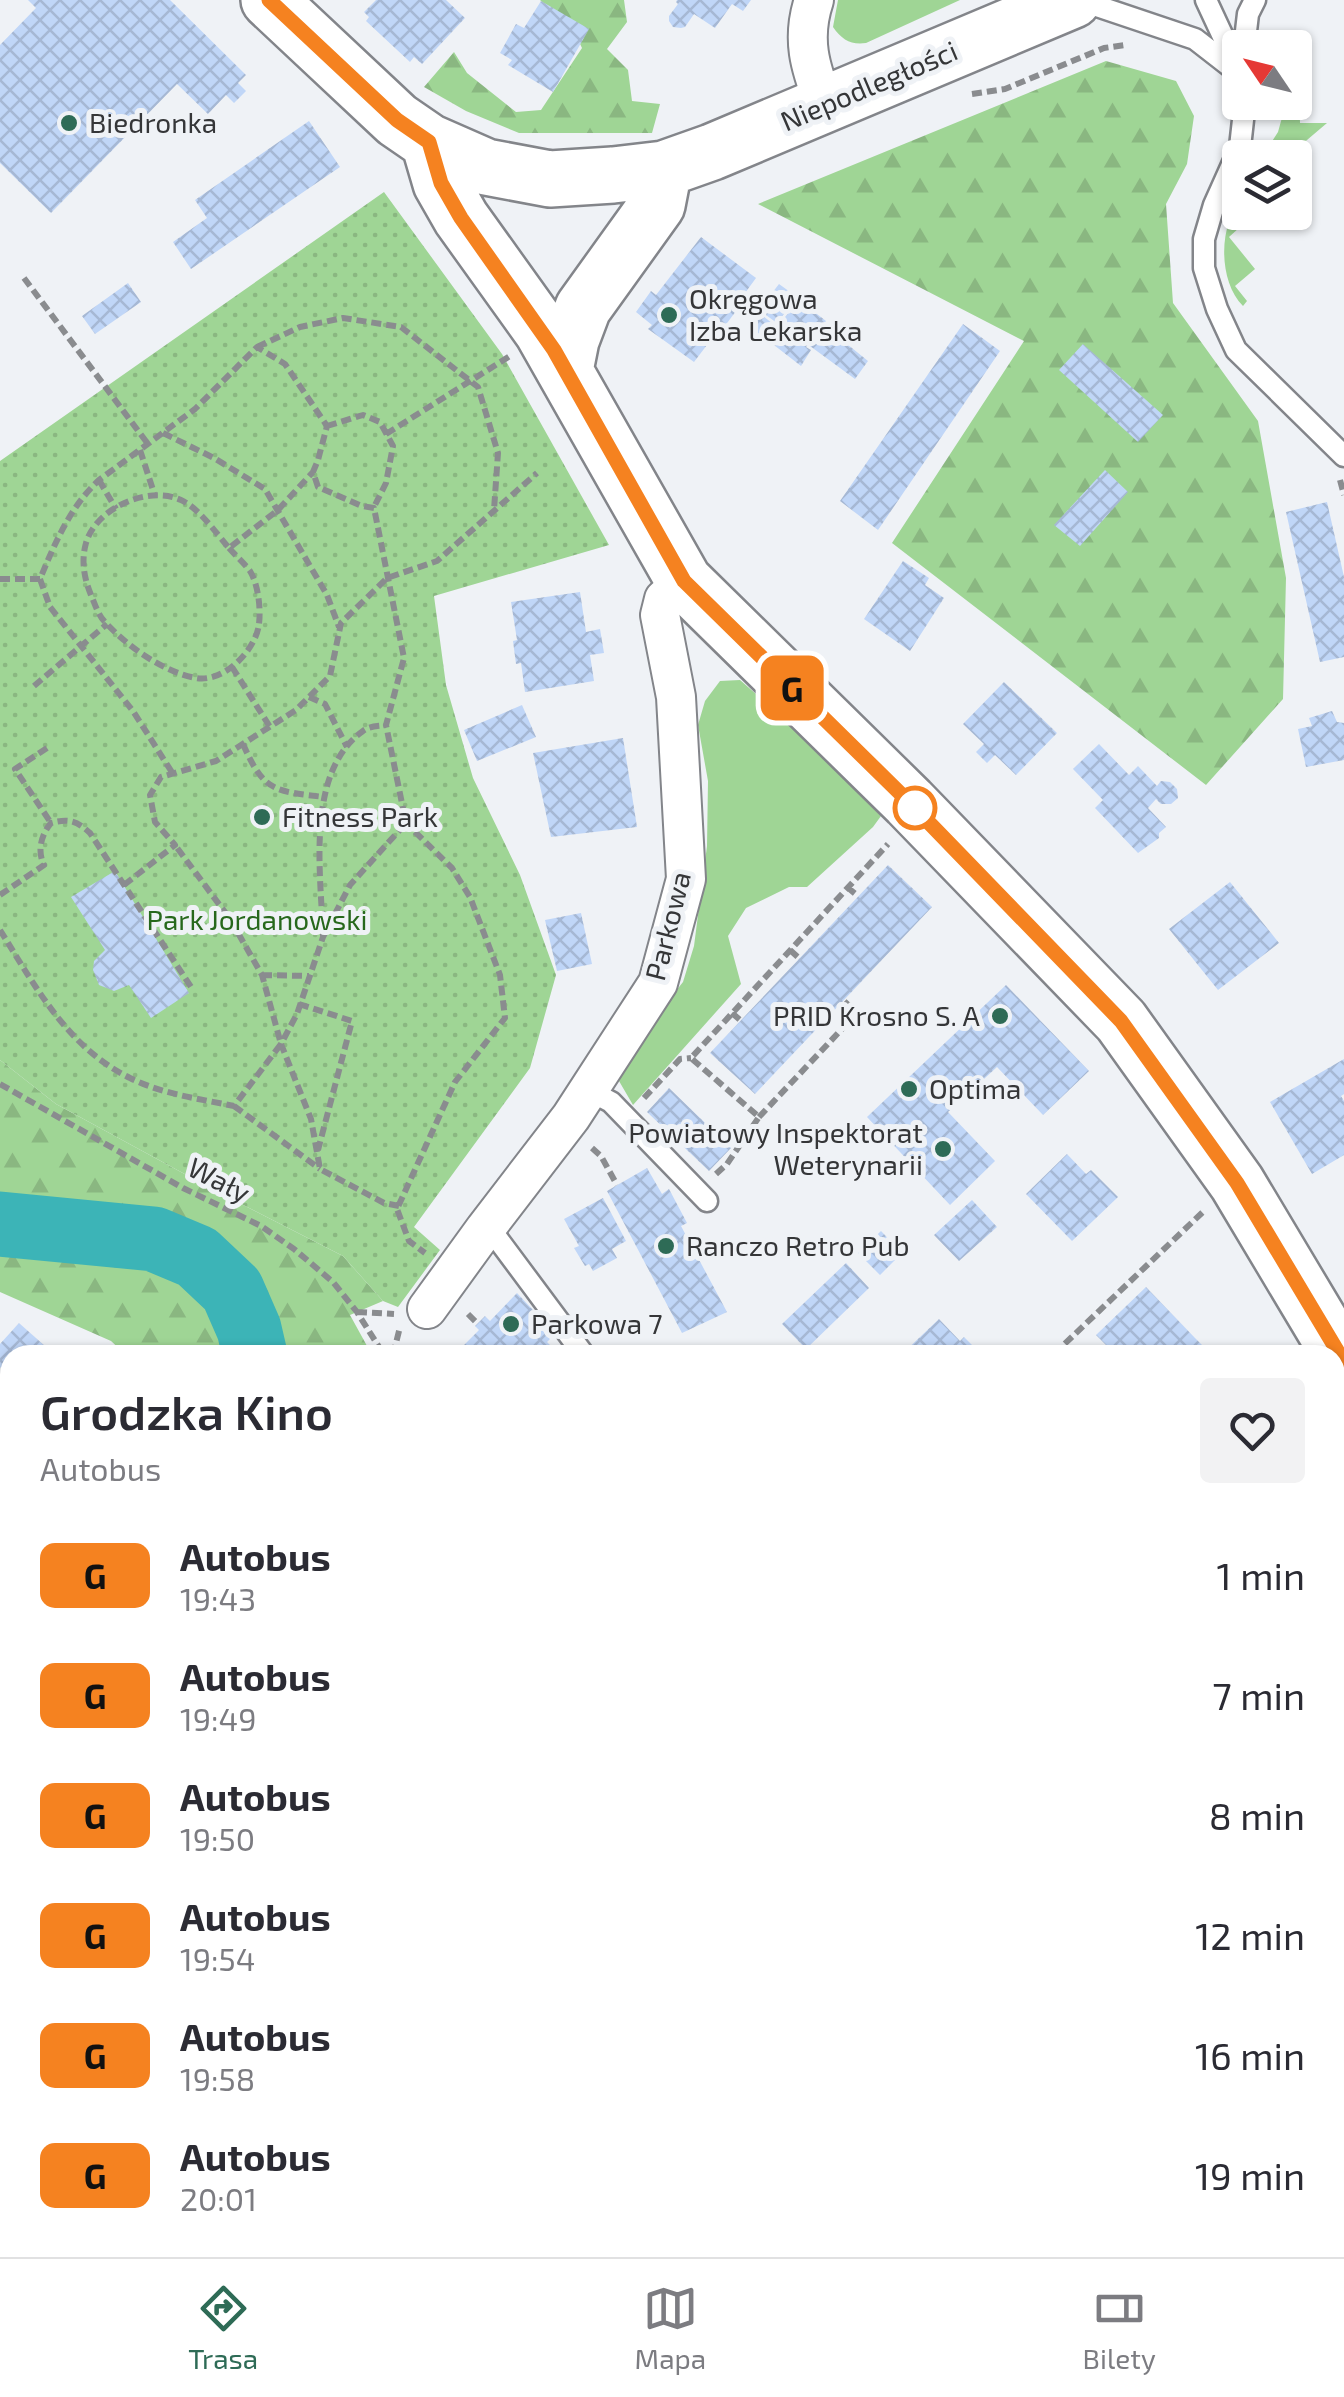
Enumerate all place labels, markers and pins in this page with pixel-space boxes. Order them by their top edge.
place label: Biedronka [89,105,217,139]
marker: Biedronka [58,112,80,134]
place label: Okręgowa Izba Lekarska [689,281,862,347]
marker: Okręgowa Izba Lekarska [658,304,680,326]
unlabelled marker [894,787,936,829]
place label: Fitness Park [282,799,438,833]
marker: Fitness Park [251,806,273,828]
place label: PRID Krosno S. A [773,998,981,1032]
marker: PRID Krosno S. A [989,1005,1011,1027]
place label: Optima [929,1071,1021,1105]
marker: Optima [898,1078,920,1100]
place label: Powiatowy Inspektorat Weterynarii [628,1115,923,1181]
marker: Powiatowy Inspektorat Weterynarii [932,1138,954,1160]
place label: Ranczo Retro Pub [686,1228,909,1262]
marker: Ranczo Retro Pub [655,1235,677,1257]
place label: Parkowa 7 [531,1306,663,1340]
marker: Parkowa 7 [500,1313,522,1335]

